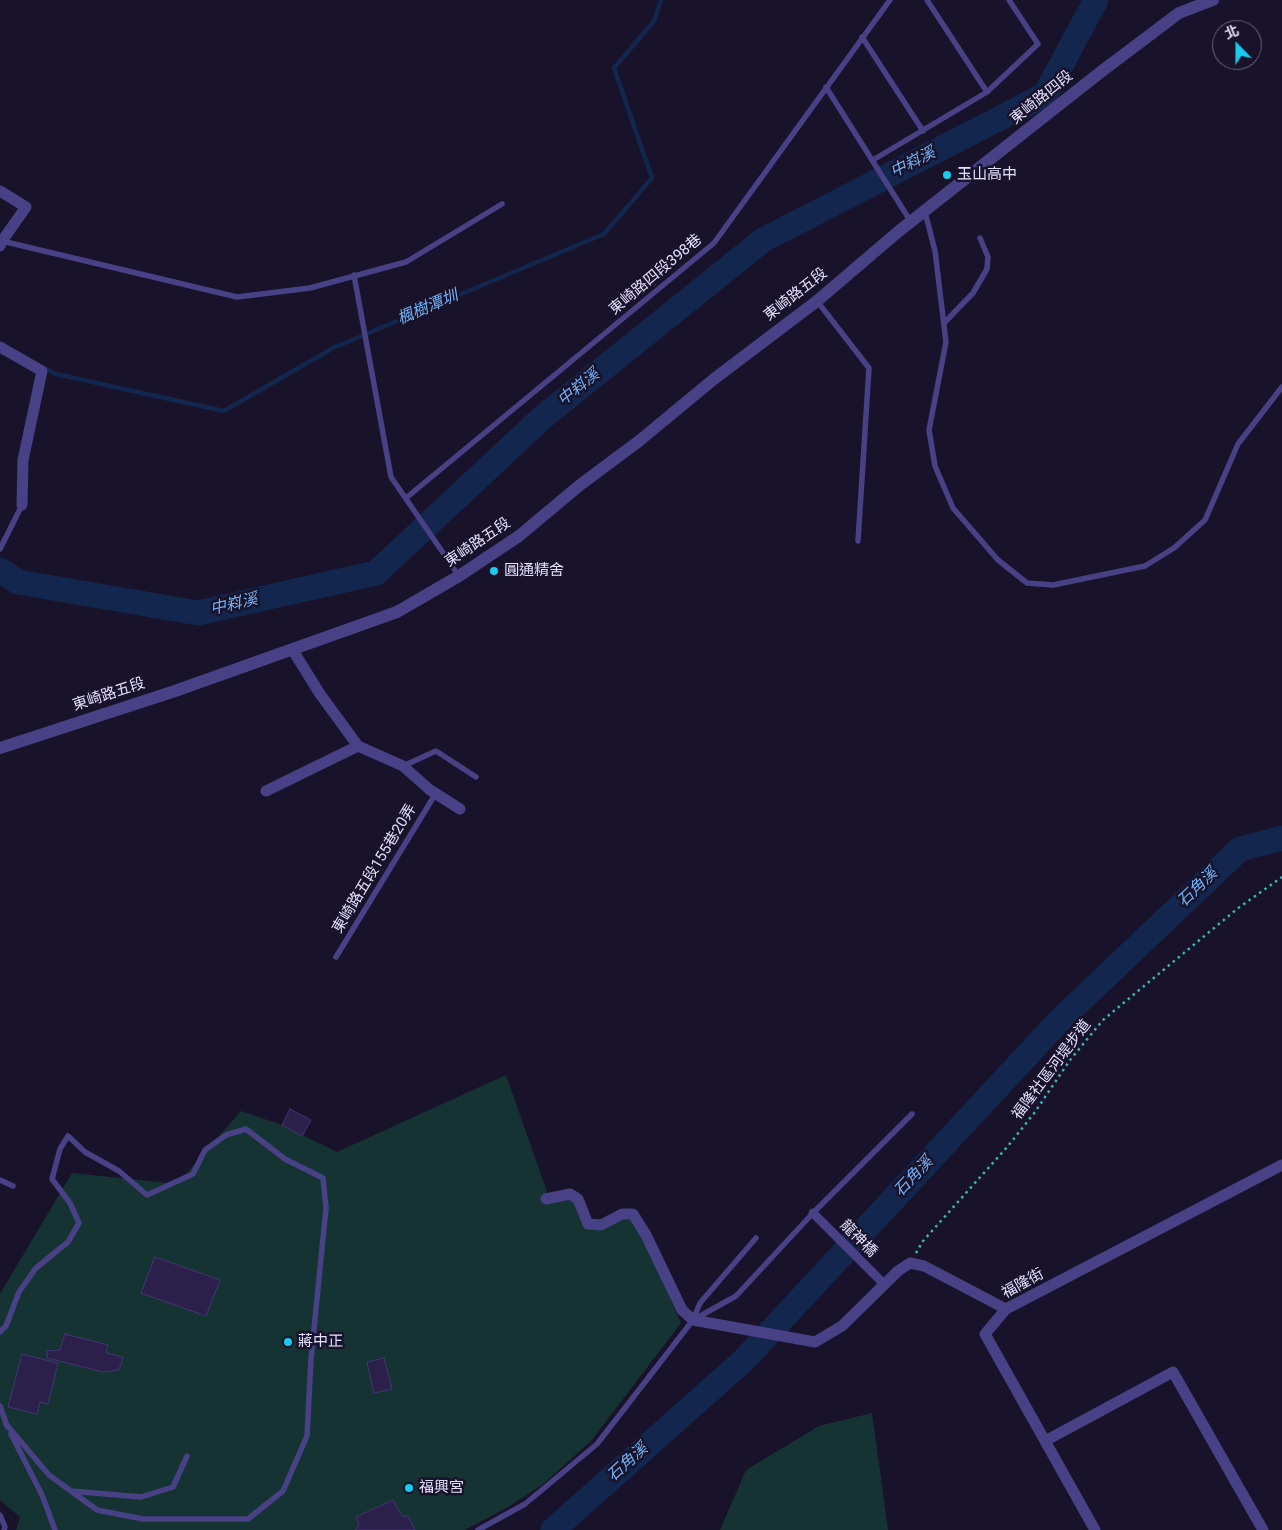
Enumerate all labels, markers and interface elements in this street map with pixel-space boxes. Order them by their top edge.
north arrow [1212,20,1262,70]
text: 北 [1222,22,1241,42]
street label: 東崎路四段 [1007,67,1077,129]
water label: 中嵙溪 [887,144,939,182]
place label: 玉山高中 [957,166,1017,184]
marker: 玉山高中 [941,169,953,181]
street label: 東崎路四段398巷 [606,231,706,319]
street label: 東崎路五段 [761,265,831,325]
water label: 楓樹潭圳 [395,287,461,329]
water label: 中嵙溪 [554,365,604,411]
street label: 東崎路五段 [442,515,514,571]
place label: 圓通精舍 [504,562,564,580]
marker: 圓通精舍 [488,565,500,577]
water label: 中嵙溪 [208,590,260,620]
street label: 東崎路五段 [71,675,147,715]
street label: 東崎路五段155巷20弄 [329,801,421,937]
water label: 石角溪 [1174,864,1222,912]
street label: 福隆社區河堤步道 [1009,1017,1095,1123]
water label: 石角溪 [891,1153,937,1201]
street label: 龍神橋 [836,1217,880,1261]
street label: 福隆街 [999,1265,1047,1303]
place label: 蔣中正 [298,1333,343,1351]
marker: 蔣中正 [282,1336,294,1348]
water label: 石角溪 [604,1440,652,1486]
place label: 福興宮 [419,1479,464,1497]
marker: 福興宮 [403,1482,415,1494]

